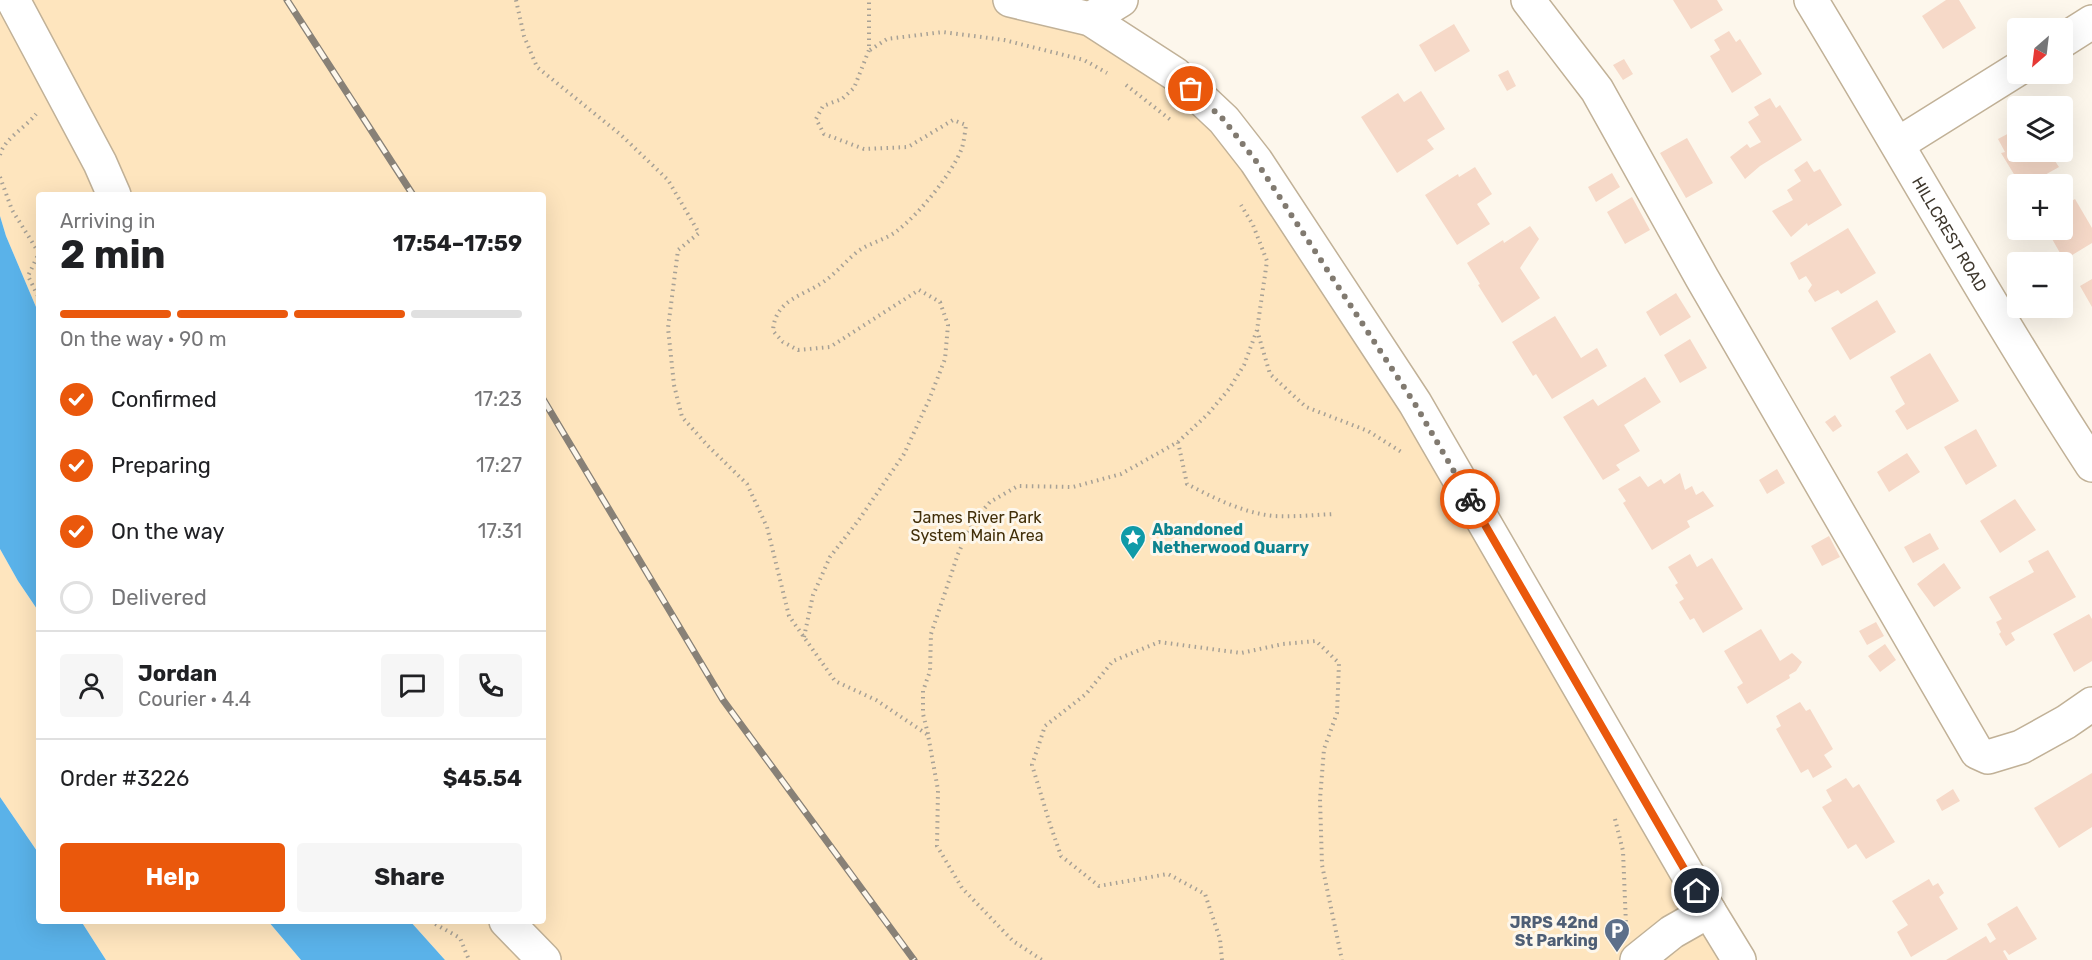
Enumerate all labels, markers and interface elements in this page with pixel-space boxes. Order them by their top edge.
north arrow [2007,18,2073,84]
map controls [2007,18,2073,318]
pin [1165,63,1216,114]
icon: bag [1174,72,1207,105]
button: layers [2007,96,2073,162]
street label: HILLCREST ROAD [1909,173,1991,295]
button: + [2007,174,2073,240]
text: Arriving in [60,209,155,233]
text: 17:54–17:59 [393,230,522,257]
text: 2 min [60,232,166,278]
button: − [2007,252,2073,318]
text: On the way · 90 m [60,327,226,351]
icon: check [60,383,93,416]
text: Confirmed [111,386,217,413]
text: 17:23 [474,387,522,411]
icon: check [60,449,93,482]
text: Preparing [111,452,211,479]
text: 17:27 [476,453,522,477]
courier [1440,469,1500,529]
icon: bike [1454,483,1487,516]
park label: James River Park System Main Area [910,508,1044,545]
icon: check [60,515,93,548]
text: On the way [111,518,225,545]
text: 17:31 [478,519,522,543]
place label: Abandoned Netherwood Quarry [1152,520,1309,557]
place icon: Abandoned Netherwood Quarry [1118,523,1148,561]
text: Delivered [111,584,207,611]
button: person [60,654,123,717]
button: chat [381,654,444,717]
button: phone [459,654,522,717]
text: Jordan [138,660,217,687]
text: Courier · 4.4 [138,687,251,711]
text: Order #3226 [60,765,189,792]
text: $45.54 [443,765,522,792]
button: Help [60,843,285,912]
button: Share [297,843,522,912]
pin [1671,865,1722,916]
icon: home [1680,874,1713,907]
place label: JRPS 42nd St Parking [1510,913,1598,950]
parking icon: JRPS 42nd St Parking [1602,916,1632,954]

